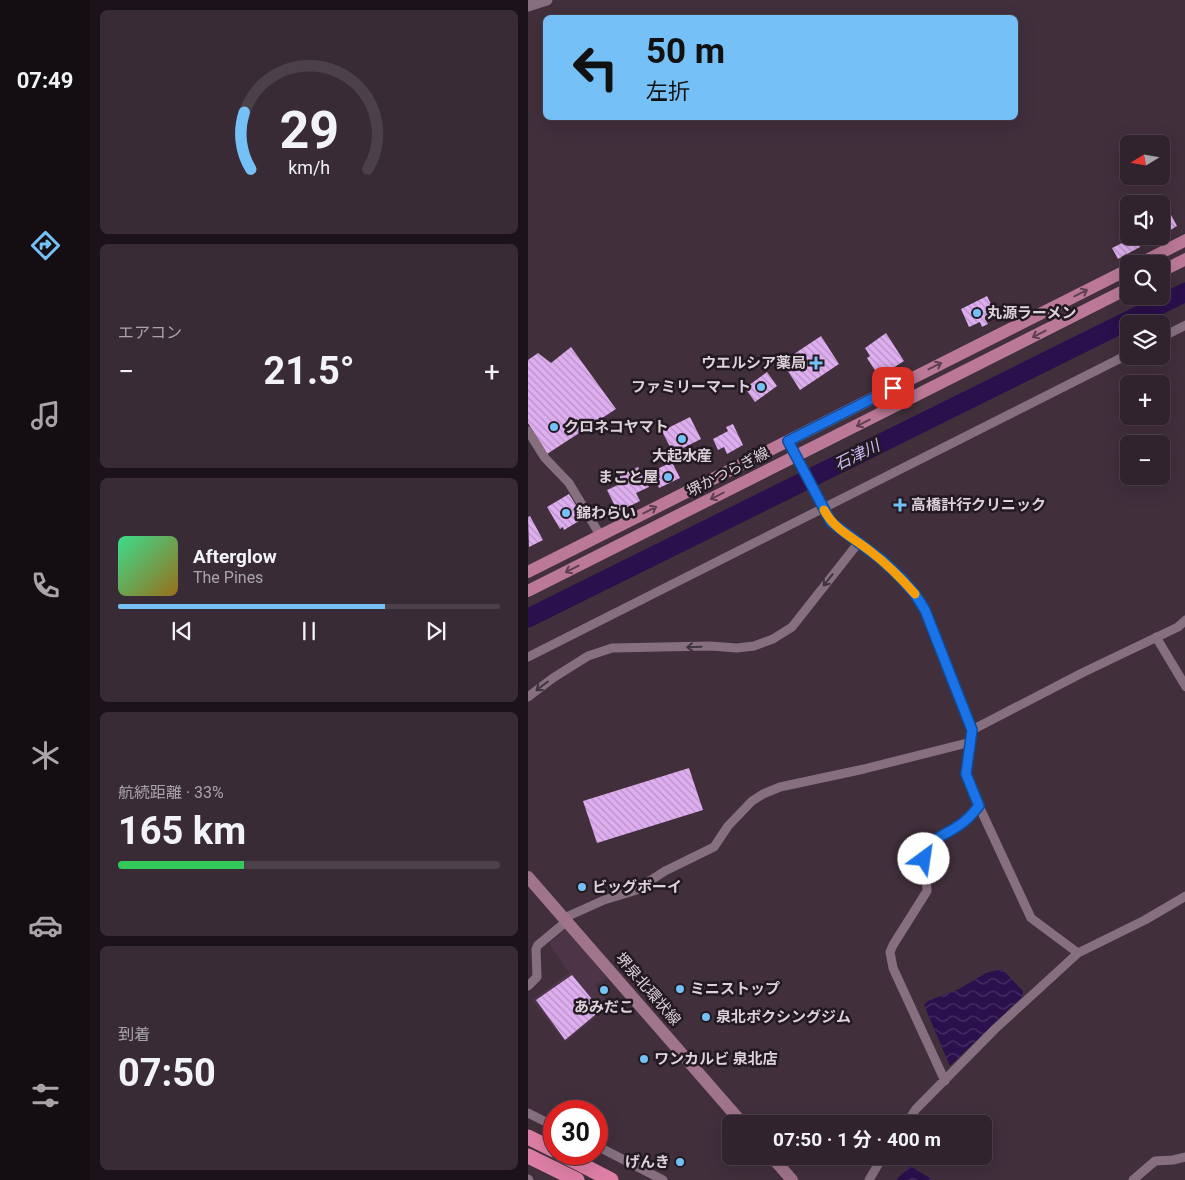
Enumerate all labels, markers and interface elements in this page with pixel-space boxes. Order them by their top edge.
text: 50 m [646,31,725,72]
icon: left [563,35,628,100]
text: 07:49 [17,68,73,93]
text: 左折 [646,79,690,104]
text: 29 [279,100,339,161]
north arrow [1120,135,1170,185]
map controls [1120,135,1170,485]
text: km/h [288,157,330,178]
button: sound [1120,195,1170,245]
icon: directions [28,228,63,263]
button: search [1120,255,1170,305]
one-way arrow [1073,288,1088,298]
place label: 丸源ラーメン [987,304,1076,322]
marker: 丸源ラーメン [971,307,983,319]
button: layers [1120,315,1170,365]
text: エアコン [118,323,182,342]
one-way arrow [1032,329,1047,339]
text: 21.5° [263,349,355,393]
place label: ウエルシア薬局 [701,354,806,372]
text: − [118,355,134,388]
text: + [484,355,500,388]
marker: ウエルシア薬局 [810,357,822,369]
one-way arrow [928,361,943,371]
pin [872,367,914,409]
icon: arrive [879,374,907,402]
button: + [1120,375,1170,425]
place label: ファミリーマート [631,378,751,396]
marker: ファミリーマート [755,381,767,393]
icon: music [28,398,63,433]
place label: クロネコヤマト [564,418,669,436]
one-way arrow [855,418,870,428]
marker: クロネコヤマト [548,421,560,433]
marker: 大起水産 [676,433,688,445]
water label: 石津川 [831,435,885,474]
button: − [1120,435,1170,485]
street label: 堺かつらぎ線 [684,444,772,500]
place label: 大起水産 [652,447,712,465]
place label: まこと屋 [598,468,658,486]
marker: まこと屋 [662,471,674,483]
one-way arrow [710,491,725,501]
place label: 高橋計行クリニック [911,496,1046,514]
marker: 高橋計行クリニック [893,498,907,512]
place label: 錦わらい [576,504,636,522]
one-way arrow [642,505,657,515]
marker: 錦わらい [560,507,572,519]
text: Afterglow [193,545,277,568]
one-way arrow [565,564,580,574]
icon: phone [28,568,63,603]
text: The Pines [193,568,263,587]
one-way arrow [823,573,834,586]
icon: previous [168,617,196,645]
icon: pause [295,617,323,645]
icon: next [422,617,450,645]
one-way arrow [686,642,702,651]
one-way arrow [536,681,549,692]
icon: climate [28,738,63,773]
text: 航続距離 · 33% [118,783,224,802]
text: 165 km [118,809,246,853]
position arrow [897,832,949,884]
place label: ビッグボーイ [592,878,682,896]
marker: ビッグボーイ [576,881,588,893]
icon: car [28,908,63,943]
street label: 堺泉北環状線 [612,949,684,1029]
place label: ミニストップ [690,980,780,998]
marker: ミニストップ [674,983,686,995]
marker: あみだこ [598,984,610,996]
place label: あみだこ [574,998,634,1016]
place label: 泉北ボクシングジム [716,1008,851,1026]
marker: 泉北ボクシングジム [700,1011,712,1023]
text: 到着 [118,1025,150,1044]
place label: ワンカルビ 泉北店 [654,1050,778,1068]
text: 07:50 [118,1051,216,1095]
marker: ワンカルビ 泉北店 [638,1053,650,1065]
icon: filters [28,1078,63,1113]
speed limit sign: 30 [543,1100,608,1165]
text: 07:50 · 1 分 · 400 m [773,1128,941,1151]
place label: げんき [625,1153,670,1171]
marker: げんき [674,1156,686,1168]

